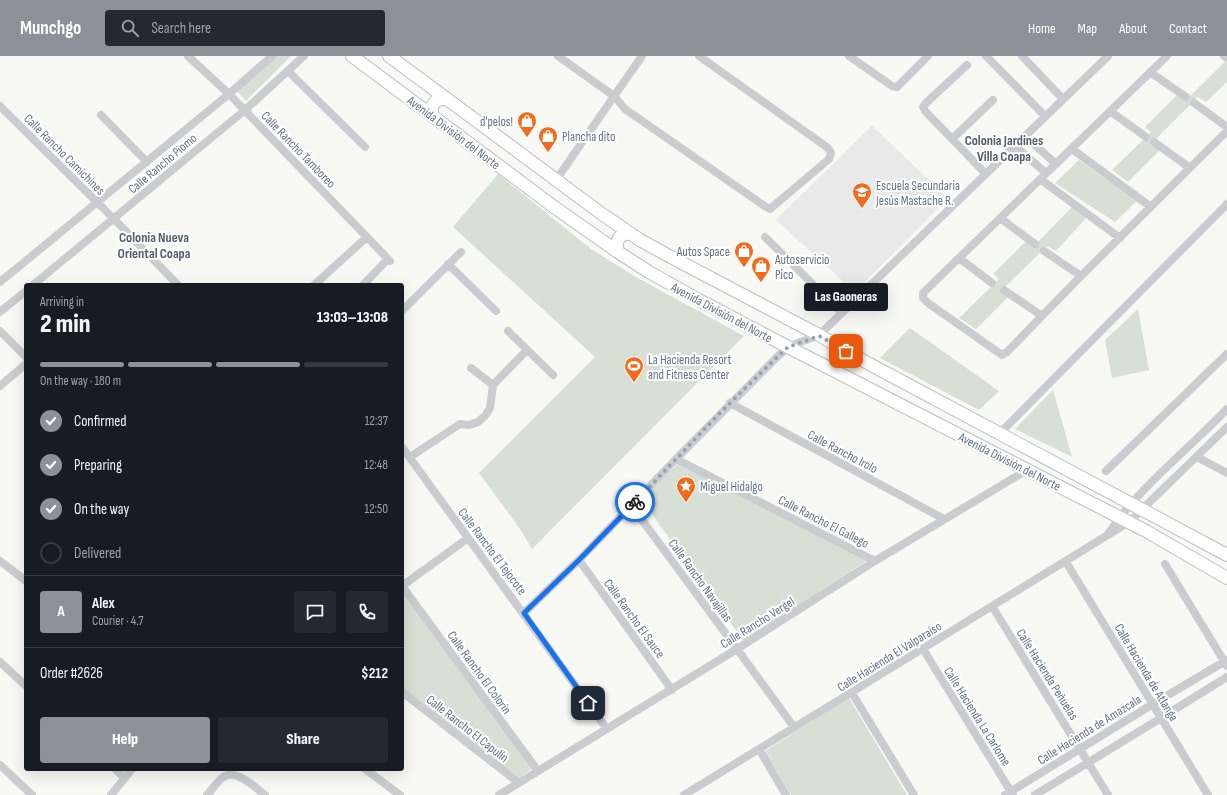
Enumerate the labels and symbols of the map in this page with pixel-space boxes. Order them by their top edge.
street label: Avenida División del Norte [403,92,503,173]
street label: Calle Rancho Tamboreo [258,108,339,191]
shop icon: d'pelos! [516,110,538,138]
street label: Calle Rancho Camichines [20,111,108,199]
place label: d'pelos! [480,114,513,130]
shop icon: Plancha dito [537,125,559,153]
place label: Plancha dito [562,129,615,145]
street label: Calle Rancho Piomo [125,130,200,197]
district label: Colonia Jardines Villa Coapa [965,132,1043,165]
place label: Escuela Secundaria Jesús Mastache R. [875,178,960,209]
school or university icon: Escuela Secundaria Jesús Mastache R. [851,181,873,209]
district label: Colonia Nueva Oriental Coapa [118,229,191,262]
shop icon: Autos Space [733,240,755,268]
place label: Autos Space [676,244,730,260]
place label: Autoservicio Pico [774,252,829,283]
shop icon: Autoservicio Pico [750,255,772,283]
street label: Avenida División del Norte [667,279,775,346]
callout: Las Gaoneras [804,283,888,311]
pin [829,334,863,368]
place label: La Hacienda Resort and Fitness Center [648,352,731,383]
sports icon: La Hacienda Resort and Fitness Center [623,355,645,383]
street label: Calle Rancho Irolo [805,427,880,477]
street label: Avenida División del Norte [955,429,1063,495]
place icon: Miguel Hidalgo [675,475,697,503]
place label: Miguel Hidalgo [700,479,763,495]
courier [615,482,655,522]
street label: Calle Rancho El Gallego [775,492,872,552]
street label: Calle Rancho El Tejocote [454,505,530,598]
street label: Calle Rancho Navajillas [665,536,736,625]
street label: Calle Rancho El Sauce [600,576,668,661]
street label: Calle Rancho Vergel [717,594,798,652]
street label: Calle Hacienda El Valparaíso [834,618,945,695]
street label: Calle Hacienda de Atlanga [1111,621,1182,724]
street label: Calle Hacienda Peñuelas [1013,626,1082,723]
street label: Calle Rancho El Colorín [444,628,515,717]
street label: Calle Hacienda La Carlome [940,664,1014,769]
pin [571,686,605,720]
street label: Calle Hacienda de Amazcala [1035,691,1144,768]
street label: Calle Rancho El Capulín [423,692,512,766]

